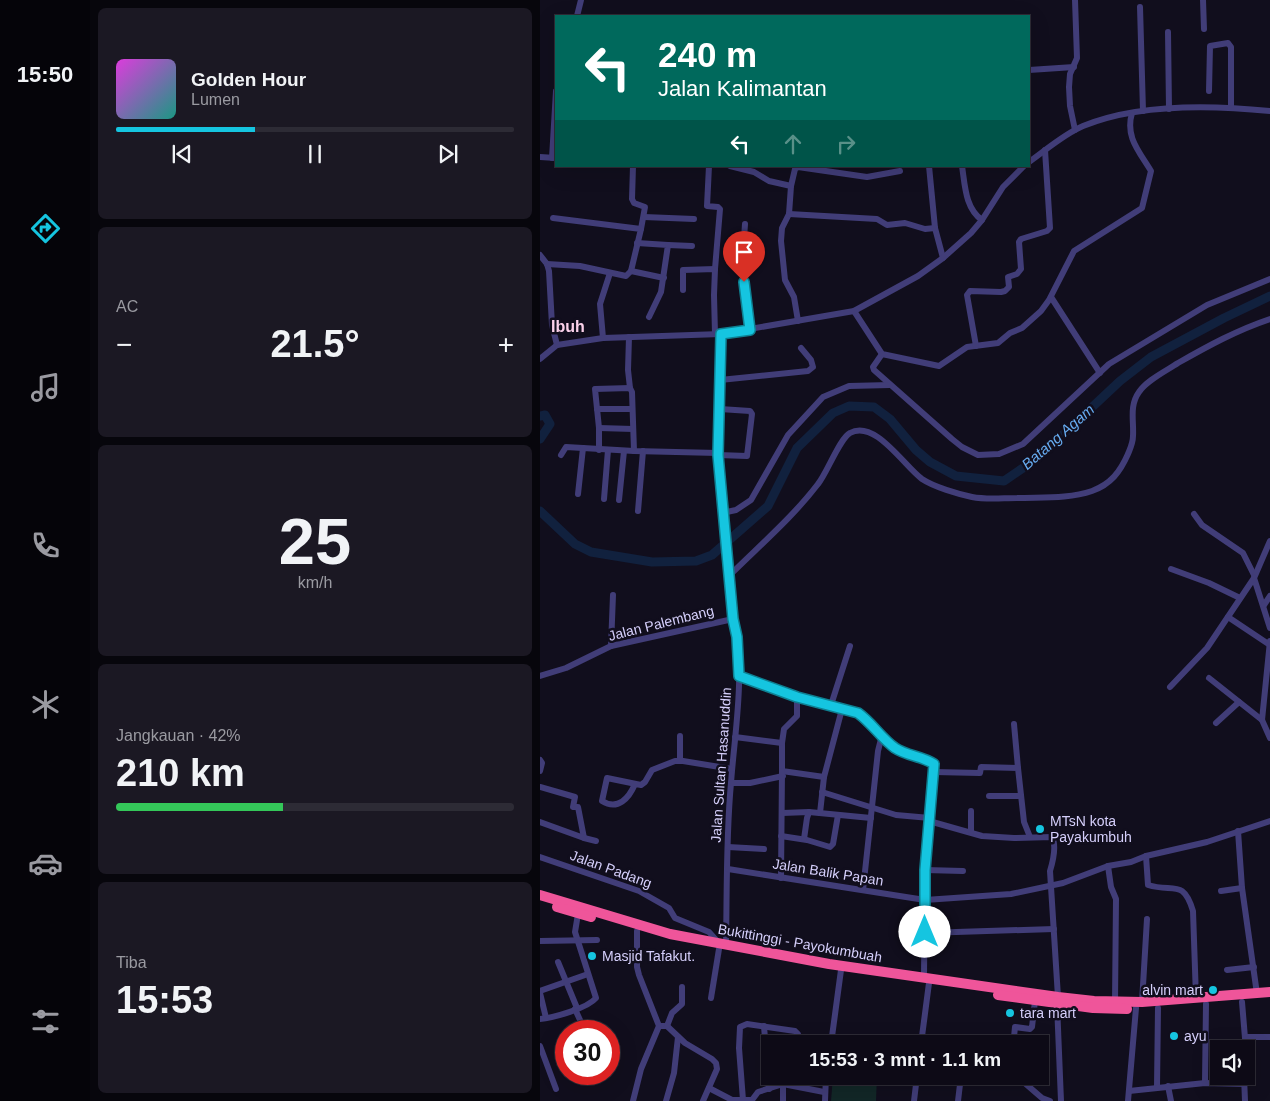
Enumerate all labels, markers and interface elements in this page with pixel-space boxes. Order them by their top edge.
icon: left [575,35,640,100]
text: 240 m [658,35,757,74]
text: 15:50 [17,62,73,87]
text: Golden Hour [191,69,306,90]
text: Jalan Kalimantan [658,76,827,101]
text: Lumen [191,91,240,108]
icon: left [726,130,754,158]
icon: ahead [779,130,807,158]
icon: right [832,130,860,158]
icon: previous [168,140,196,168]
icon: pause [301,140,329,168]
icon: next [434,140,462,168]
icon: directions [28,211,63,246]
pin [723,231,765,282]
icon: arrive [730,238,758,266]
text: AC [116,298,138,315]
district label: Ibuh [551,318,585,335]
text: 21.5° [270,323,360,365]
text: − [116,329,132,360]
text: + [498,329,514,360]
icon: music [28,370,63,405]
water label: Batang Agam [1018,401,1097,473]
text: 25 [279,505,351,578]
icon: phone [28,528,63,563]
text: km/h [298,574,332,591]
street label: Jalan Palembang [607,602,715,644]
icon: climate [28,687,63,722]
street label: Jalan Sultan Hasanuddin [708,687,734,843]
text: Jangkauan · 42% [116,727,241,744]
text: 210 km [116,752,245,794]
place label: MTsN kota Payakumbuh [1050,813,1132,845]
marker: MTsN kota Payakumbuh [1034,823,1046,835]
icon: car [28,846,63,881]
street label: Jalan Padang [568,847,654,891]
street label: Jalan Balik Papan [771,855,885,889]
position arrow [898,905,950,957]
street label: Bukittinggi - Payokumbuah [717,921,883,965]
place label: Masjid Tafakut. [602,948,695,964]
marker: Masjid Tafakut. [586,950,598,962]
text: Tiba [116,954,147,971]
text: 15:53 [116,979,213,1021]
place label: alvin mart [1142,982,1203,998]
marker: alvin mart [1207,984,1219,996]
icon: filters [28,1004,63,1039]
place label: tara mart [1020,1005,1076,1021]
marker: tara mart [1004,1007,1016,1019]
speed limit sign: 30 [555,1020,620,1085]
place label: ayu [1184,1028,1207,1044]
marker: ayu [1168,1030,1180,1042]
map controls [1210,1040,1255,1085]
button: sound [1210,1040,1255,1085]
text: 15:53 · 3 mnt · 1.1 km [809,1049,1001,1070]

